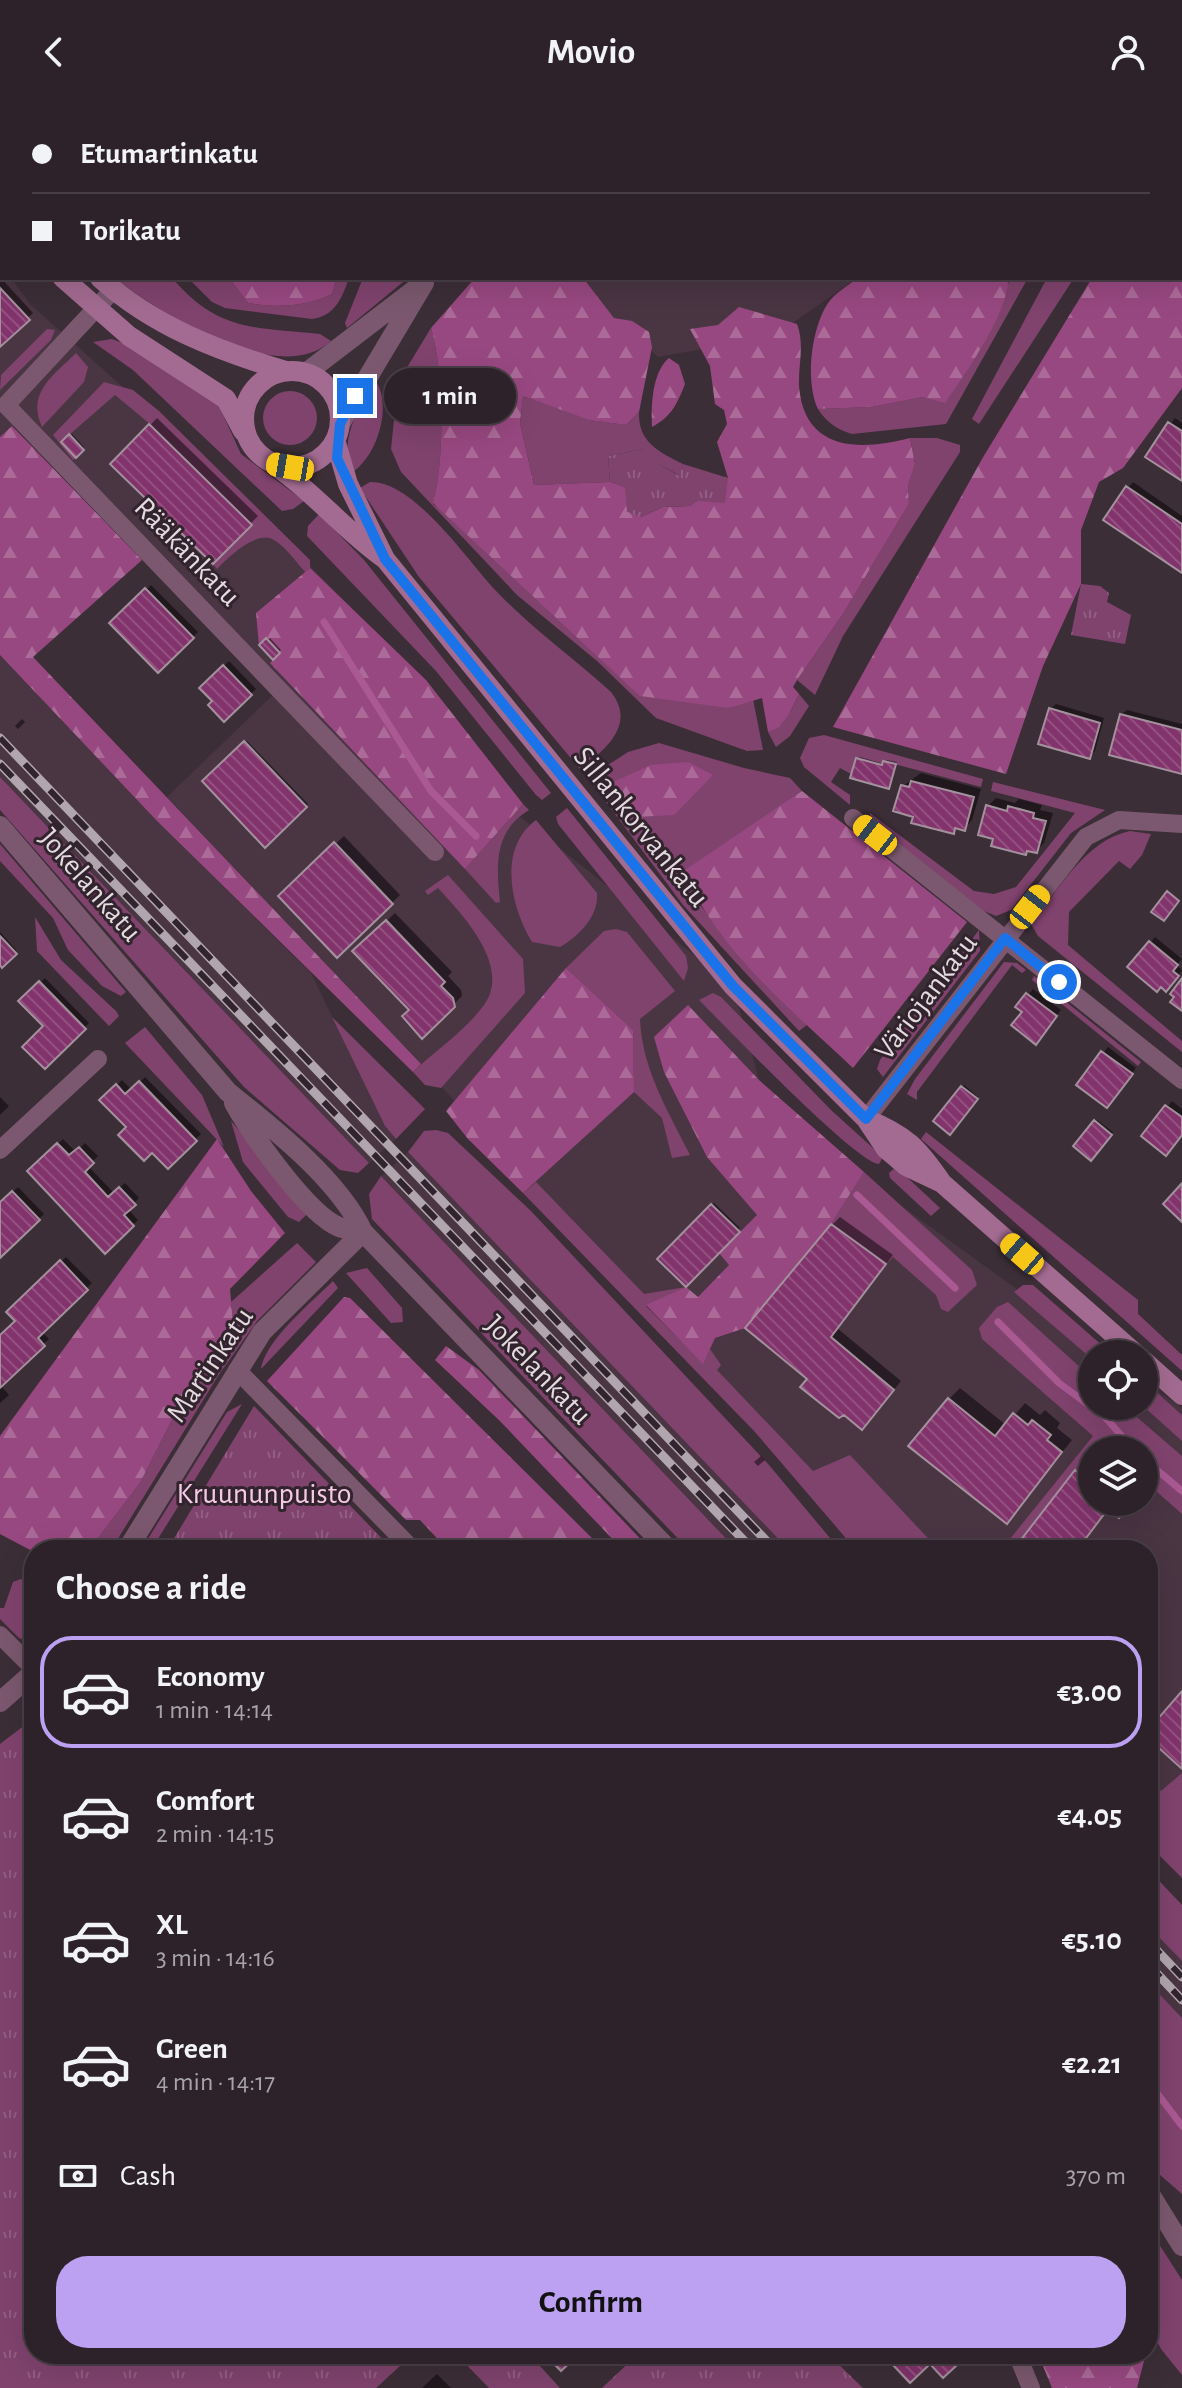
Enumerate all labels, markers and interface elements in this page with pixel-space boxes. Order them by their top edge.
icon: back [32,30,76,74]
icon: person [1106,30,1150,74]
text: Movio [547,34,635,70]
text: Etumartinkatu [80,139,258,169]
text: Torikatu [80,216,181,246]
callout: 1 min [383,368,515,424]
route end [337,378,373,414]
text: 1 min [423,383,477,409]
car [264,451,316,483]
street label: Rääkänkatu [128,492,246,612]
street label: Sillankorvankatu [568,741,714,913]
car [849,811,901,859]
street label: Jokelankatu [33,823,147,947]
car [1006,881,1054,933]
street label: Väriojankatu [869,928,983,1066]
route start [1041,964,1077,1000]
car [996,1229,1048,1279]
street label: Martinkatu [161,1302,259,1428]
street label: Jokelankatu [479,1310,597,1430]
map controls [1078,1340,1158,1516]
button: locate [1078,1340,1158,1420]
button: layers [1078,1436,1158,1516]
park label: Kruununpuisto [177,1479,351,1509]
text: Choose a ride [56,1570,246,1606]
icon: car [60,1656,132,1728]
text: Economy [156,1662,265,1692]
text: €3.00 [1057,1677,1122,1707]
text: 1 min · 14:14 [156,1697,273,1723]
icon: car [60,1780,132,1852]
text: Comfort [156,1786,255,1816]
text: €4.05 [1057,1801,1122,1831]
text: 2 min · 14:15 [156,1821,274,1847]
icon: car [60,1904,132,1976]
text: XL [156,1910,188,1940]
text: €5.10 [1062,1925,1122,1955]
text: 3 min · 14:16 [156,1945,275,1971]
icon: car [60,2028,132,2100]
text: Green [156,2034,228,2064]
text: €2.21 [1062,2049,1122,2079]
text: 4 min · 14:17 [156,2069,275,2095]
icon: cash [56,2154,100,2198]
text: Cash [120,2161,176,2191]
text: 370 m [1066,2163,1126,2189]
button: Confirm [56,2256,1126,2348]

